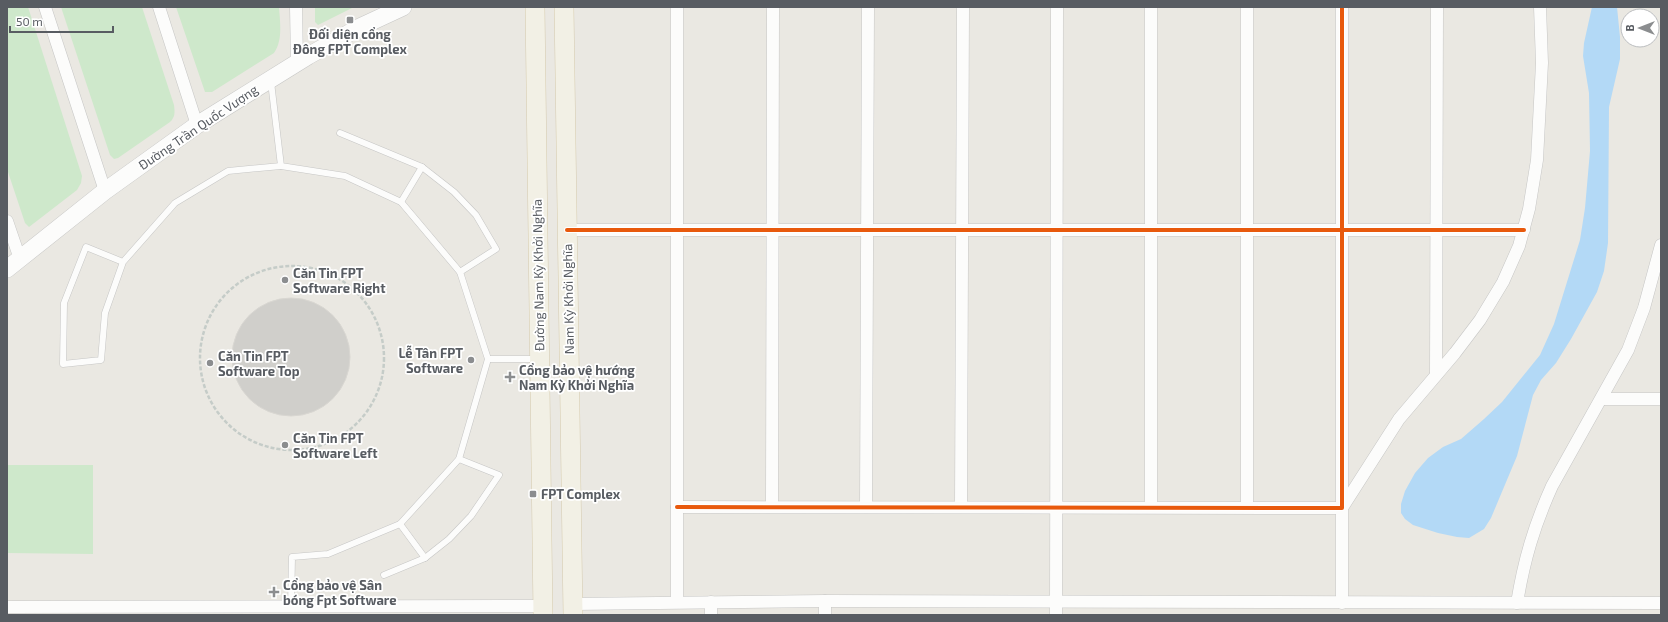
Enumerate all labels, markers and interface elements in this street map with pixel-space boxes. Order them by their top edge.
scale bar [10,8,113,34]
north arrow [1620,8,1660,48]
text: 50 m [16,14,43,28]
marker: Đối diện cổng Đông FPT Complex [345,15,355,25]
text: B [1623,24,1636,32]
place label: Đối diện cổng Đông FPT Complex [293,26,408,57]
street label: Đường Trần Quốc Vượng [135,81,261,173]
street label: Đường Nam Kỳ Khởi Nghĩa [529,199,547,351]
street label: Nam Kỳ Khởi Nghĩa [559,244,577,354]
place label: Căn Tin FPT Software Right [293,265,386,296]
marker: Căn Tin FPT Software Right [280,275,290,285]
place label: Lễ Tân FPT Software [398,345,463,376]
place label: Căn Tin FPT Software Top [218,348,300,379]
marker: Lễ Tân FPT Software [466,355,476,365]
marker: Căn Tin FPT Software Top [205,358,215,368]
place label: Cổng bảo vệ hướng Nam Kỳ Khởi Nghĩa [519,362,635,393]
marker: Cổng bảo vệ hướng Nam Kỳ Khởi Nghĩa [504,371,516,383]
place label: Căn Tin FPT Software Left [293,430,378,461]
marker: Căn Tin FPT Software Left [280,440,290,450]
place label: FPT Complex [541,486,621,502]
marker: FPT Complex [528,489,538,499]
place label: Cổng bảo vệ Sân bóng Fpt Software [283,577,397,608]
marker: Cổng bảo vệ Sân bóng Fpt Software [268,586,280,598]

